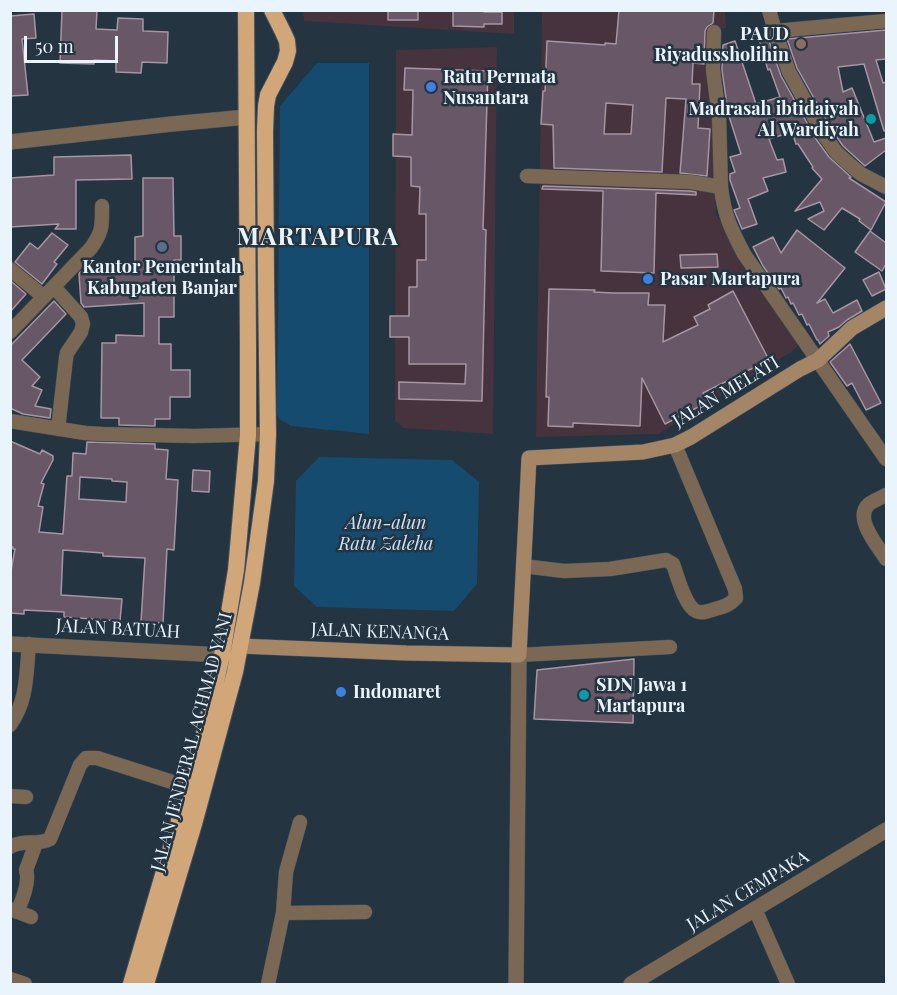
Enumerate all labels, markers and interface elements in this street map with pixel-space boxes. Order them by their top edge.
place label: PAUD Riyadussholihin [654,23,789,66]
scale bar [27,24,122,62]
text: 50 m [35,34,74,58]
marker: PAUD Riyadussholihin [794,37,808,51]
place label: Ratu Permata Nusantara [443,66,556,109]
marker: Ratu Permata Nusantara [424,80,438,94]
place label: Madrasah ibtidaiyah Al Wardiyah [689,98,859,140]
marker: Madrasah ibtidaiyah Al Wardiyah [864,112,878,126]
district label: MARTAPURA [237,224,399,252]
marker: Kantor Pemerintah Kabupaten Banjar [155,240,169,254]
place label: Kantor Pemerintah Kabupaten Banjar [82,256,242,298]
place label: Pasar Martapura [660,268,800,290]
marker: Pasar Martapura [641,272,655,286]
street label: JALAN MELATI [669,352,783,432]
park label: Alun-alun Ratu Zaleha [339,512,433,554]
street label: JALAN JENDERAL ACHMAD YANI [147,610,237,874]
street label: JALAN BATUAH [55,615,181,643]
street label: JALAN KENANGA [310,619,450,645]
place label: SDN Jawa 1 Martapura [596,674,687,716]
place label: Indomaret [353,681,441,703]
marker: Indomaret [334,685,348,699]
marker: SDN Jawa 1 Martapura [577,688,591,702]
street label: JALAN CEMPAKA [683,846,813,936]

